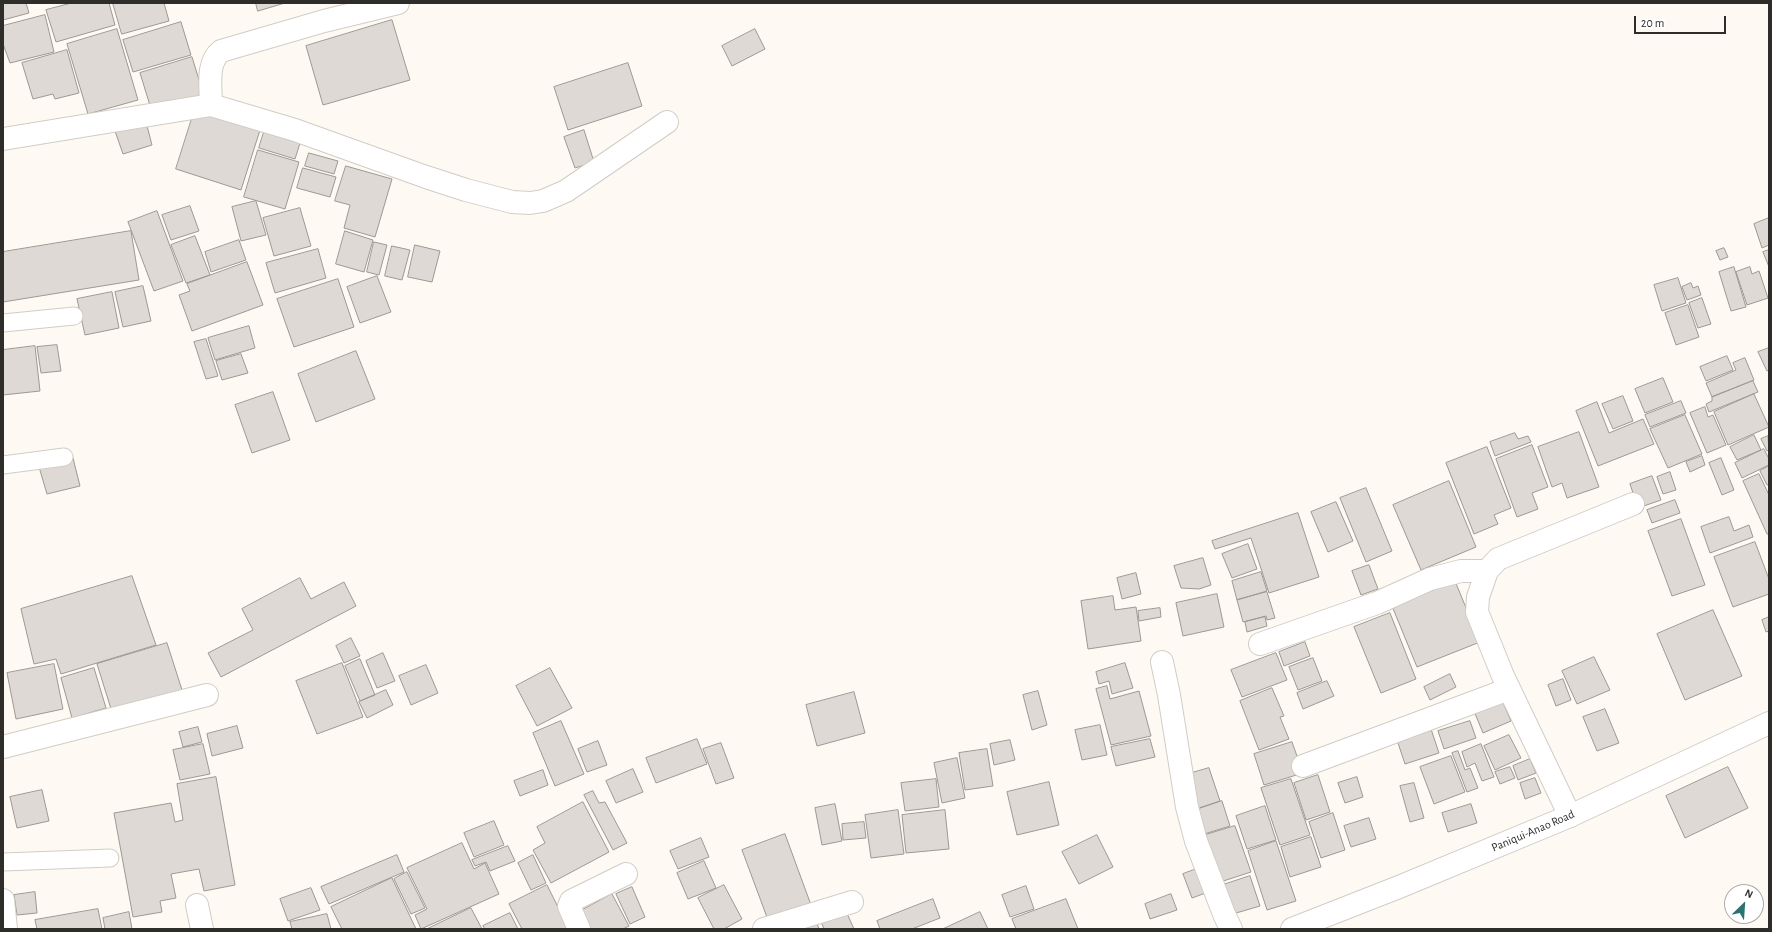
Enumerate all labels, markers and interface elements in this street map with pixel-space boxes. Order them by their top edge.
scale bar [1636,8,1728,34]
text: 20 m [1641,17,1664,29]
street label: Paniqui-Anao Road [1489,807,1577,855]
north arrow [1724,884,1764,924]
text: N [1743,887,1755,900]

